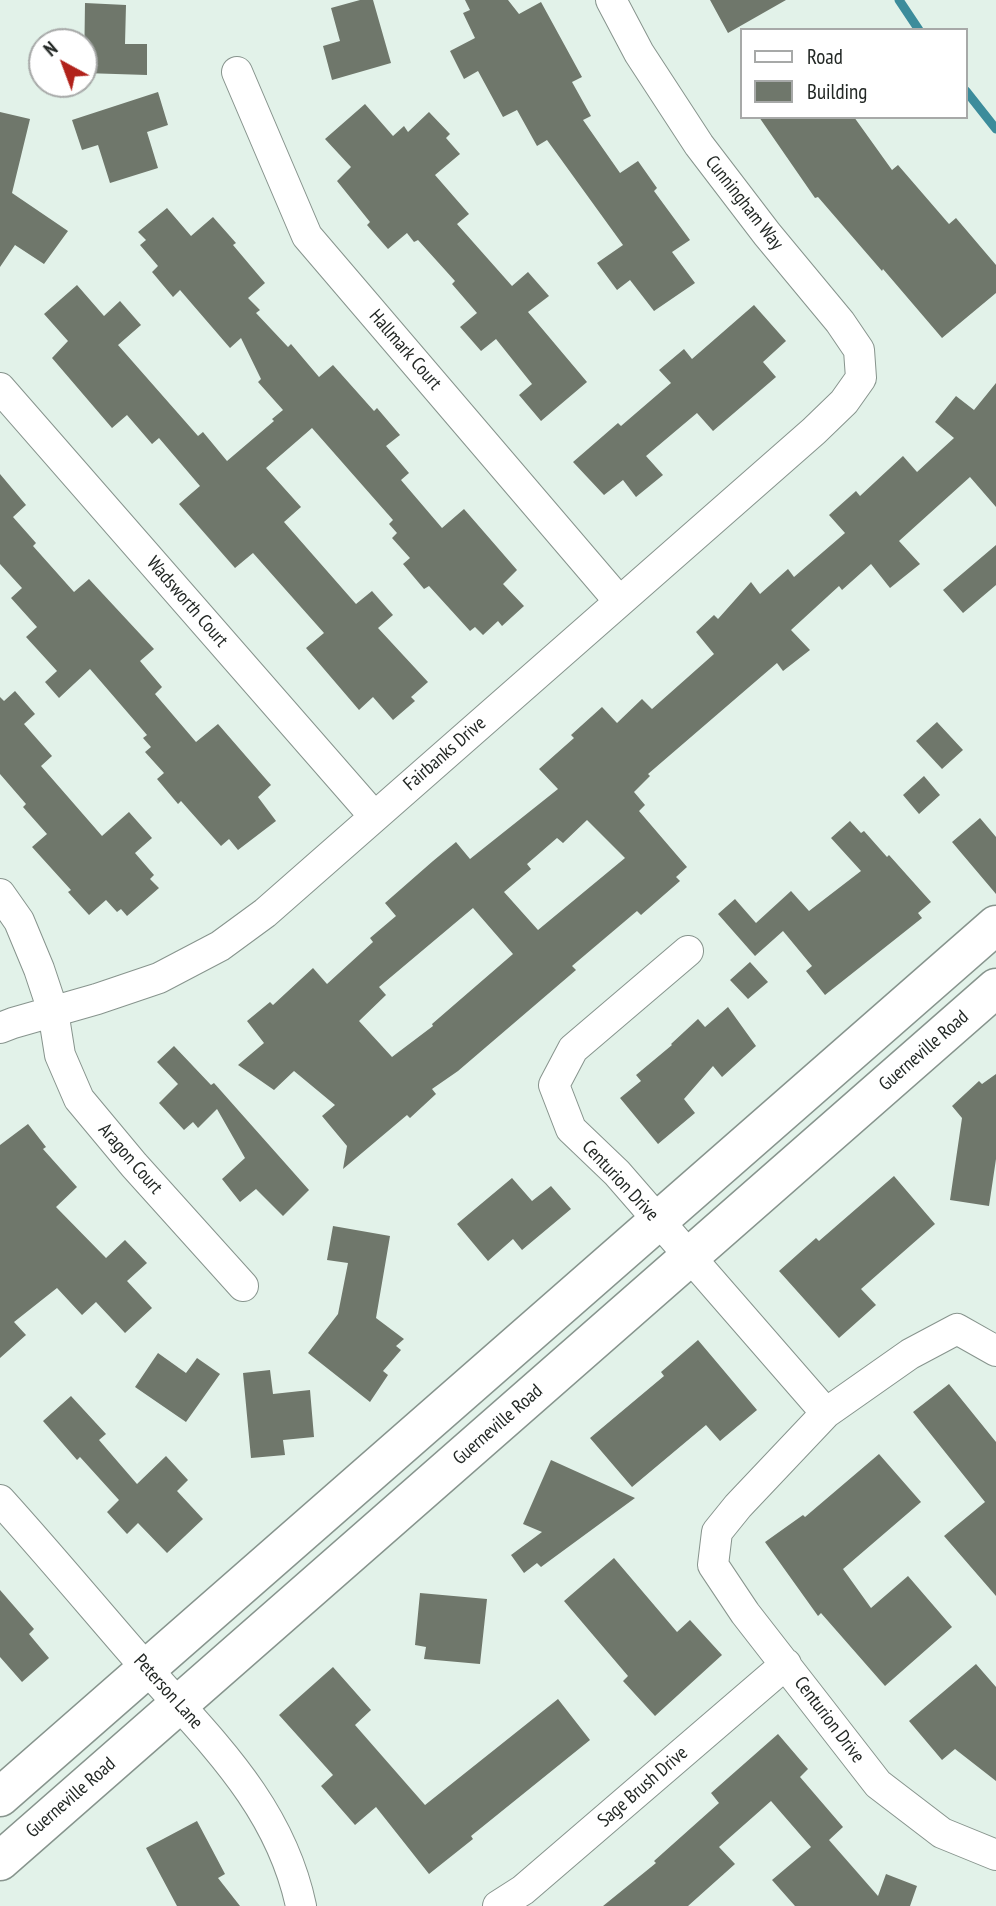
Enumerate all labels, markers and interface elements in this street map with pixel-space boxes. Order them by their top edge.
north arrow [28,28,98,98]
legend [740,28,968,119]
text: N [39,36,62,61]
text: Road [807,43,843,70]
text: Building [807,78,867,105]
street label: Cunningham Way [700,151,788,255]
street label: Hallmark Court [364,305,446,395]
street label: Wadsworth Court [142,552,232,652]
street label: Fairbanks Drive [399,712,491,796]
street label: Guerneville Road [875,1006,973,1096]
street label: Aragon Court [93,1119,167,1199]
street label: Centurion Drive [577,1136,663,1226]
street label: Guerneville Road [449,1380,547,1470]
street label: Peterson Lane [129,1650,207,1734]
street label: Centurion Drive [789,1672,869,1768]
street label: Sage Brush Drive [593,1742,693,1832]
street label: Guerneville Road [22,1753,120,1843]

